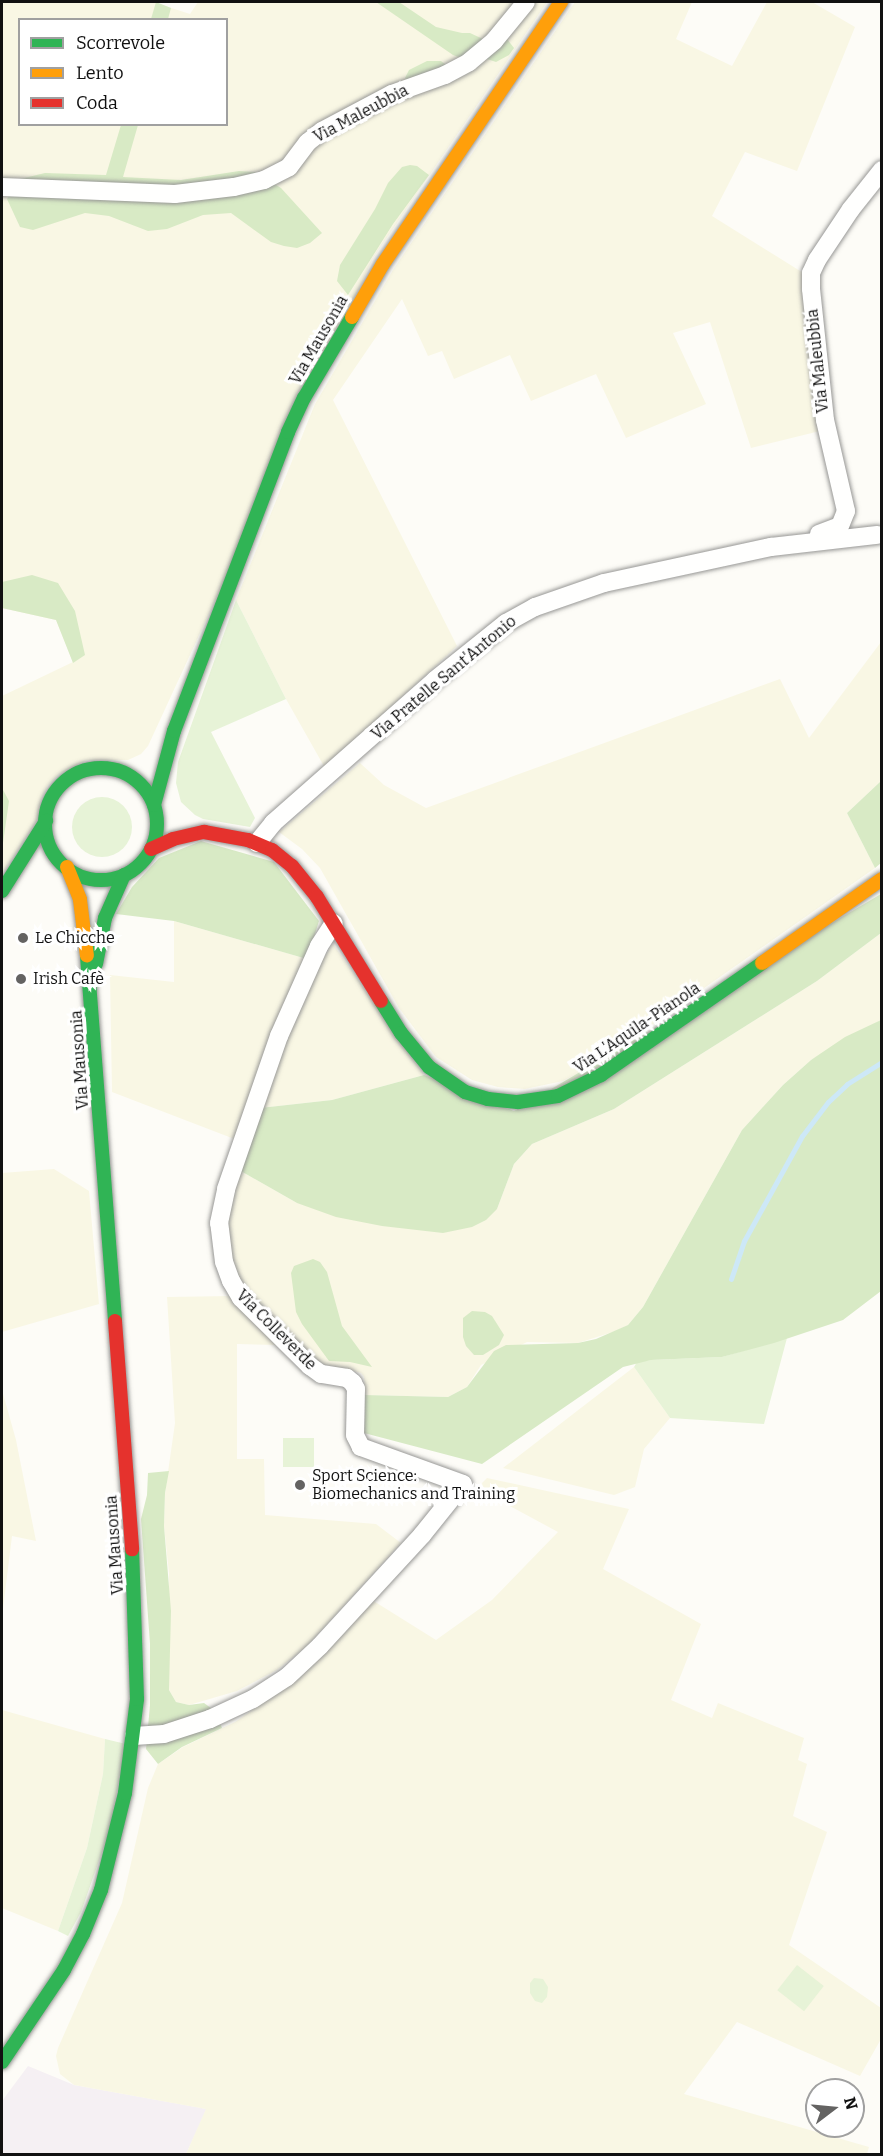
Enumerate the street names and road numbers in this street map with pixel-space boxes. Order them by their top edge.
street label: Via Maleubbia [310,81,412,147]
street label: Via Mausonia [286,292,352,388]
street label: Via Maleubbia [803,308,833,414]
street label: Via Pratelle Sant'Antonio [368,612,520,744]
street label: Via L'Aquila-Pianola [570,979,704,1077]
street label: Via Mausonia [67,1010,93,1110]
street label: Via Colleverde [232,1286,320,1374]
street label: Via Mausonia [102,1495,128,1595]

